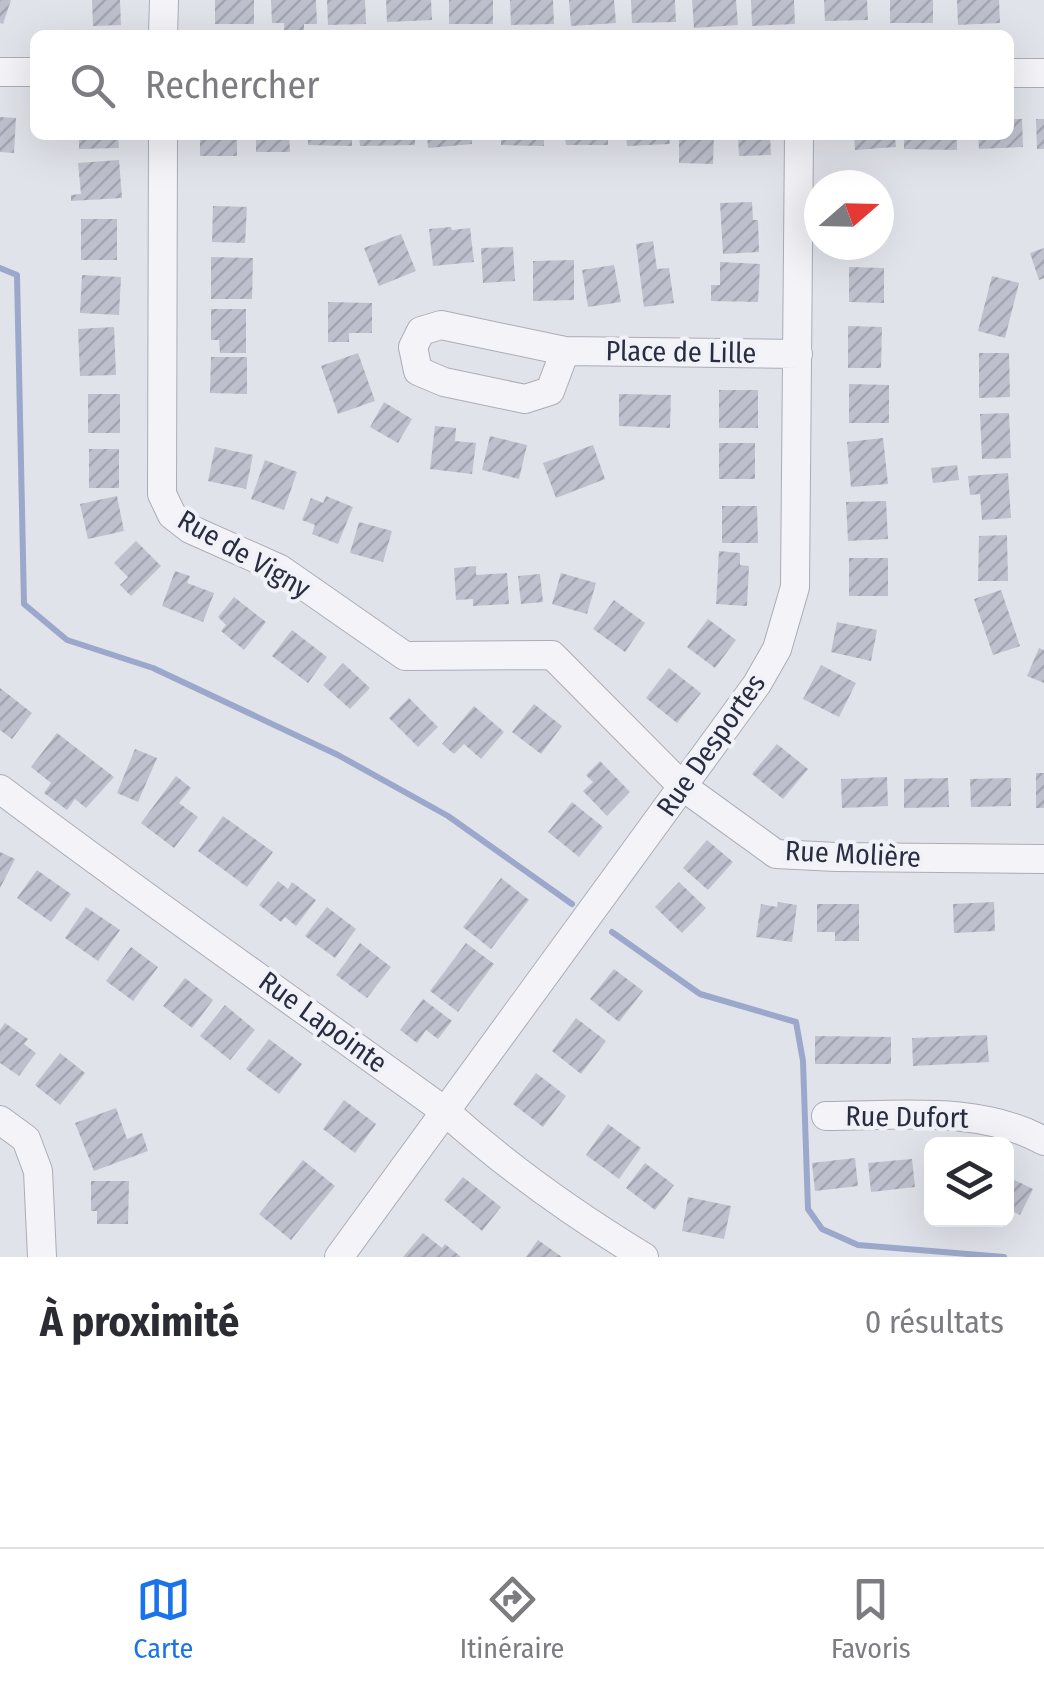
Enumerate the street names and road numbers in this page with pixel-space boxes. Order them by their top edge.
street label: Place de Lille [605,334,757,370]
street label: Rue de Vigny [172,503,316,605]
street label: Rue Desportes [650,667,772,823]
street label: Rue Molière [784,834,922,874]
street label: Rue Lapointe [253,964,393,1080]
street label: Rue Dufort [845,1099,970,1135]

